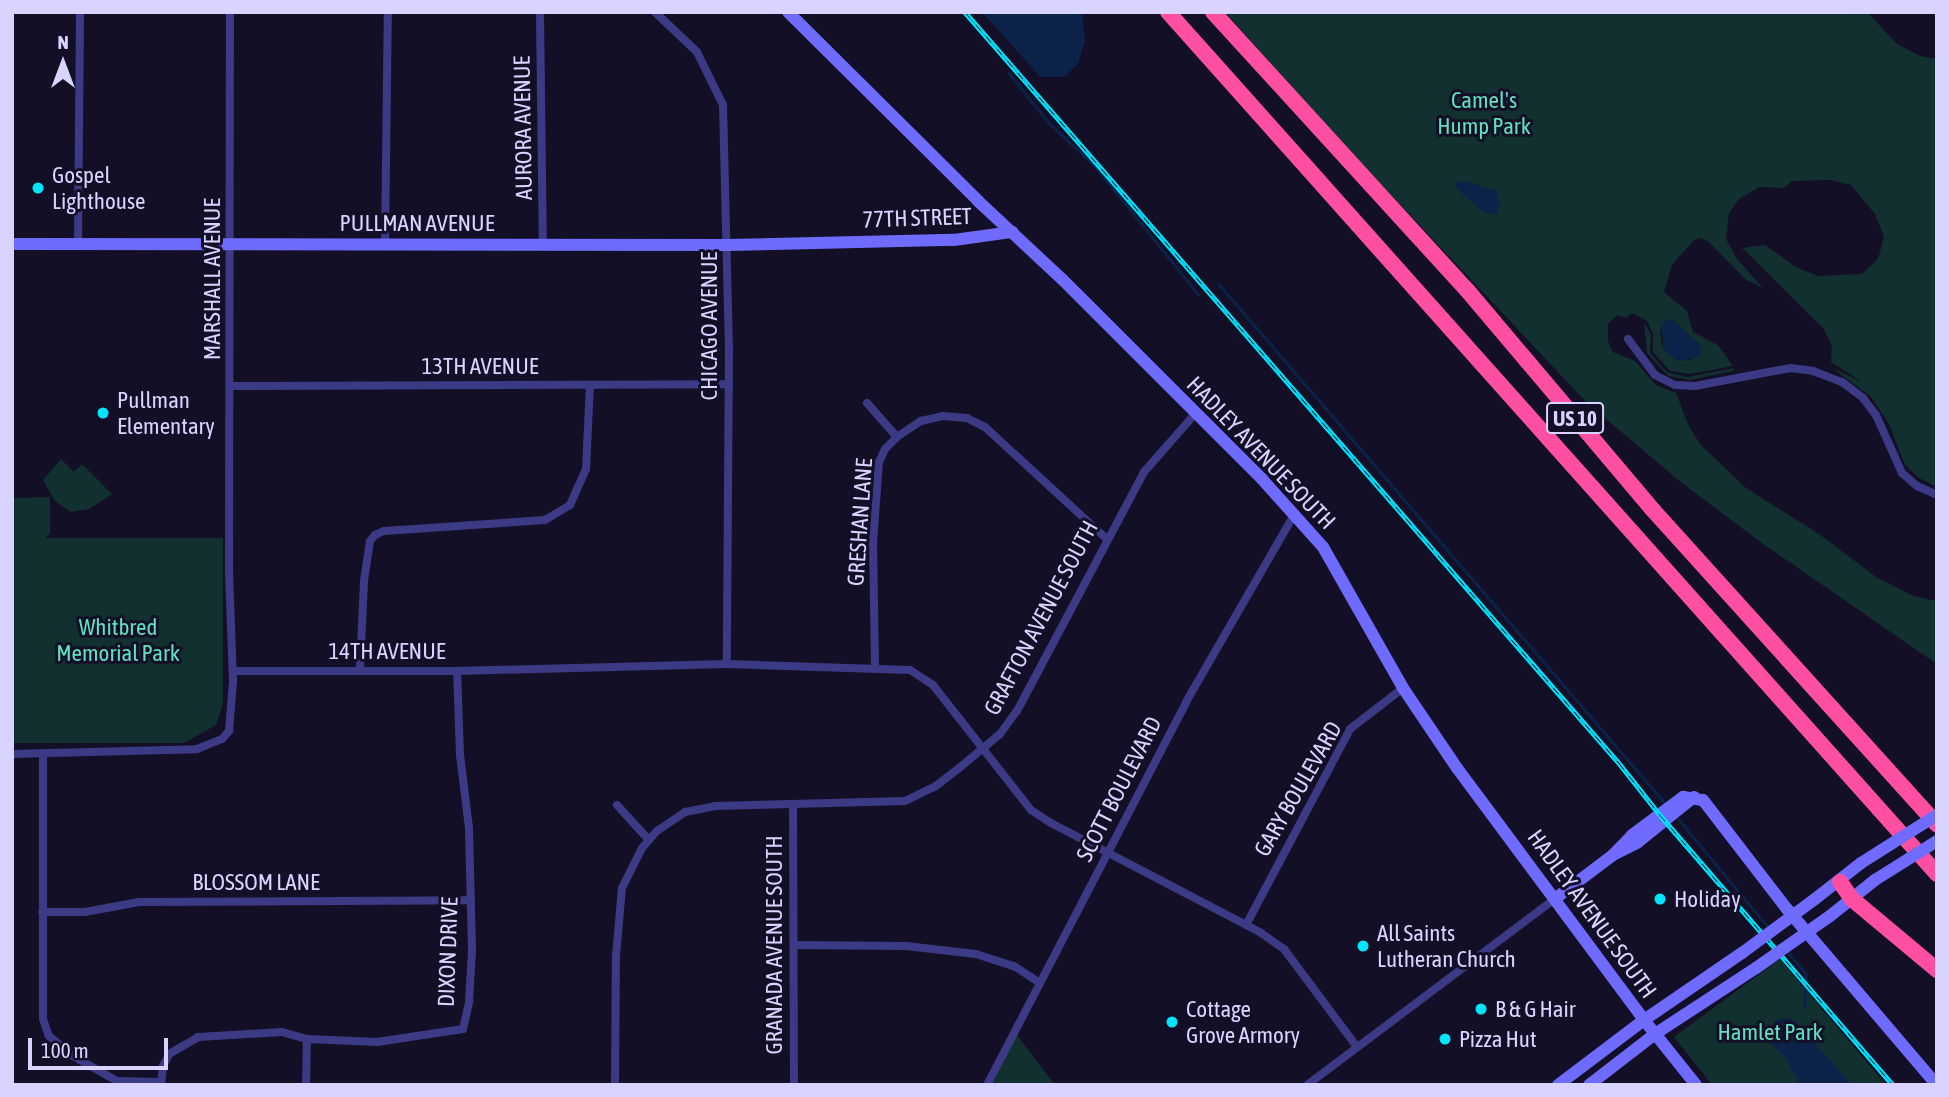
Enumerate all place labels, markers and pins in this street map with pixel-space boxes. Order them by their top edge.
place label: Gospel Lighthouse [52,161,145,215]
marker: Gospel Lighthouse [30,180,46,196]
place label: Pullman Elementary [117,386,215,440]
marker: Pullman Elementary [95,405,111,421]
place label: Holiday [1674,885,1741,913]
marker: Holiday [1652,891,1668,907]
place label: All Saints Lutheran Church [1377,919,1516,973]
marker: All Saints Lutheran Church [1355,938,1371,954]
place label: Cottage Grove Armory [1186,995,1300,1049]
place label: B & G Hair [1495,995,1576,1023]
marker: B & G Hair [1473,1001,1489,1017]
marker: Cottage Grove Armory [1164,1014,1180,1030]
place label: Pizza Hut [1459,1025,1537,1053]
marker: Pizza Hut [1437,1031,1453,1047]

